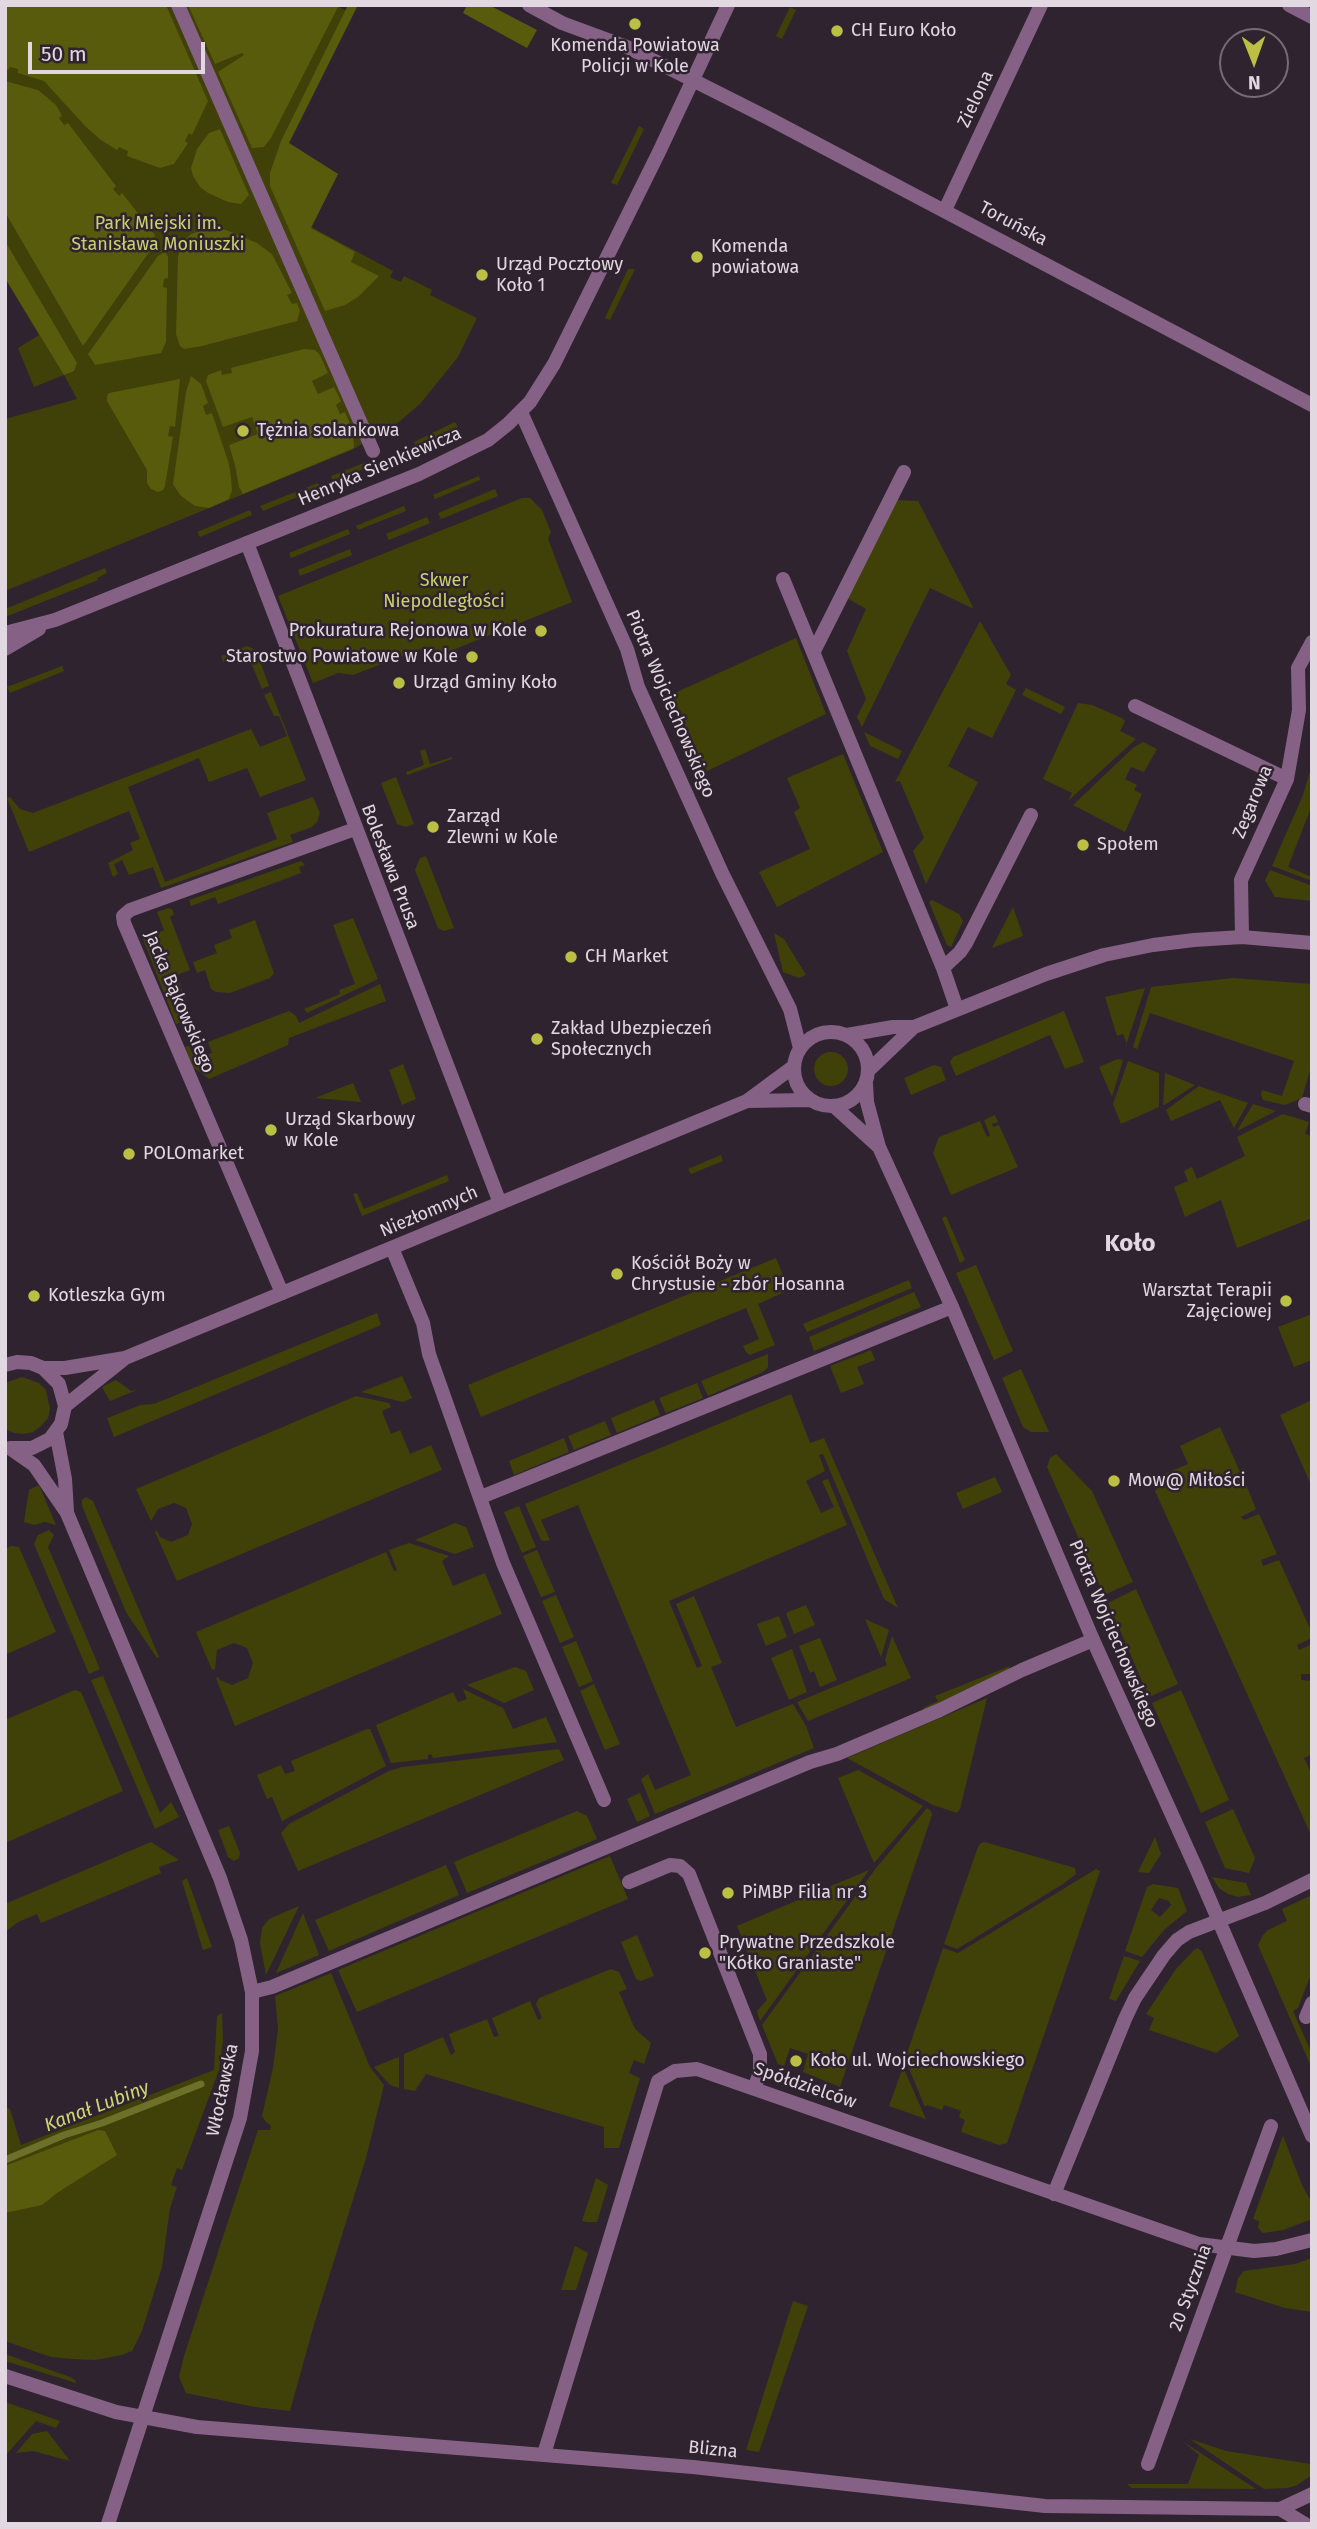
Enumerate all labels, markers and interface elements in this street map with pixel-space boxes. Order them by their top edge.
marker: Komenda Powiatowa Policji w Kole [627,16,643,32]
place label: CH Euro Koło [851,20,956,42]
marker: CH Euro Koło [829,23,845,39]
scale bar [32,28,208,72]
north arrow [1219,28,1289,98]
place label: Komenda Powiatowa Policji w Kole [550,35,720,78]
text: 50 m [41,41,87,67]
street label: Zielona [953,67,999,131]
text: N [1248,71,1261,94]
street label: Toruńska [975,197,1051,251]
park label: Park Miejski im. Stanisława Moniuszki [71,213,245,256]
place label: Komenda powiatowa [711,236,799,278]
marker: Komenda powiatowa [689,249,705,265]
place label: Urząd Pocztowy Koło 1 [496,254,623,296]
marker: Urząd Pocztowy Koło 1 [474,267,490,283]
place label: Tężnia solankowa [257,420,400,442]
marker: Tężnia solankowa [235,423,251,439]
street label: Henryka Sienkiewicza [295,423,465,511]
park label: Skwer Niepodległości [383,570,505,612]
street label: Piotra Wojciechowskiego [621,607,719,801]
place label: Prokuratura Rejonowa w Kole [289,620,527,642]
marker: Prokuratura Rejonowa w Kole [533,623,549,639]
place label: Starostwo Powiatowe w Kole [226,646,458,668]
marker: Starostwo Powiatowe w Kole [464,649,480,665]
place label: Urząd Gminy Koło [413,672,557,694]
marker: Urząd Gminy Koło [391,675,407,691]
street label: Zegarowa [1229,762,1277,842]
street label: Bolesława Prusa [356,801,424,933]
place label: Zarząd Zlewni w Kole [447,806,558,848]
marker: Zarząd Zlewni w Kole [425,819,441,835]
place label: Społem [1097,834,1159,856]
marker: Społem [1075,837,1091,853]
street label: Jacka Bąkowskiego [139,928,219,1076]
place label: CH Market [585,946,668,968]
marker: CH Market [563,949,579,965]
place label: Zakład Ubezpieczeń Społecznych [551,1018,712,1060]
marker: Zakład Ubezpieczeń Społecznych [529,1031,545,1047]
place label: Urząd Skarbowy w Kole [285,1109,415,1152]
marker: Urząd Skarbowy w Kole [263,1122,279,1138]
place label: POLOmarket [143,1143,244,1165]
marker: POLOmarket [121,1146,137,1162]
street label: Niezłomnych [377,1182,481,1242]
district label: Koło [1105,1230,1155,1258]
place label: Kościół Boży w Chrystusie - zbór Hosanna [631,1253,845,1296]
marker: Kościół Boży w Chrystusie - zbór Hosanna [609,1266,625,1282]
place label: Warsztat Terapii Zajęciowej [1142,1280,1272,1322]
place label: Kotleszka Gym [48,1285,166,1307]
marker: Kotleszka Gym [26,1288,42,1304]
marker: Warsztat Terapii Zajęciowej [1278,1293,1294,1309]
place label: Mow@ Miłości [1128,1470,1246,1492]
marker: Mow@ Miłości [1106,1473,1122,1489]
street label: Piotra Wojciechowskiego [1064,1537,1162,1731]
place label: PiMBP Filia nr 3 [742,1882,867,1904]
marker: PiMBP Filia nr 3 [720,1885,736,1901]
place label: Prywatne Przedszkole "Kółko Graniaste" [719,1932,895,1974]
marker: Prywatne Przedszkole "Kółko Graniaste" [697,1945,713,1961]
street label: Włocławska [203,2042,243,2138]
place label: Koło ul. Wojciechowskiego [810,2050,1025,2072]
marker: Koło ul. Wojciechowskiego [788,2053,804,2069]
street label: Spółdzielców [751,2058,859,2114]
water label: Kanał Lubiny [41,2077,153,2137]
street label: 20 Stycznia [1165,2242,1217,2334]
street label: Blizna [687,2437,739,2463]

